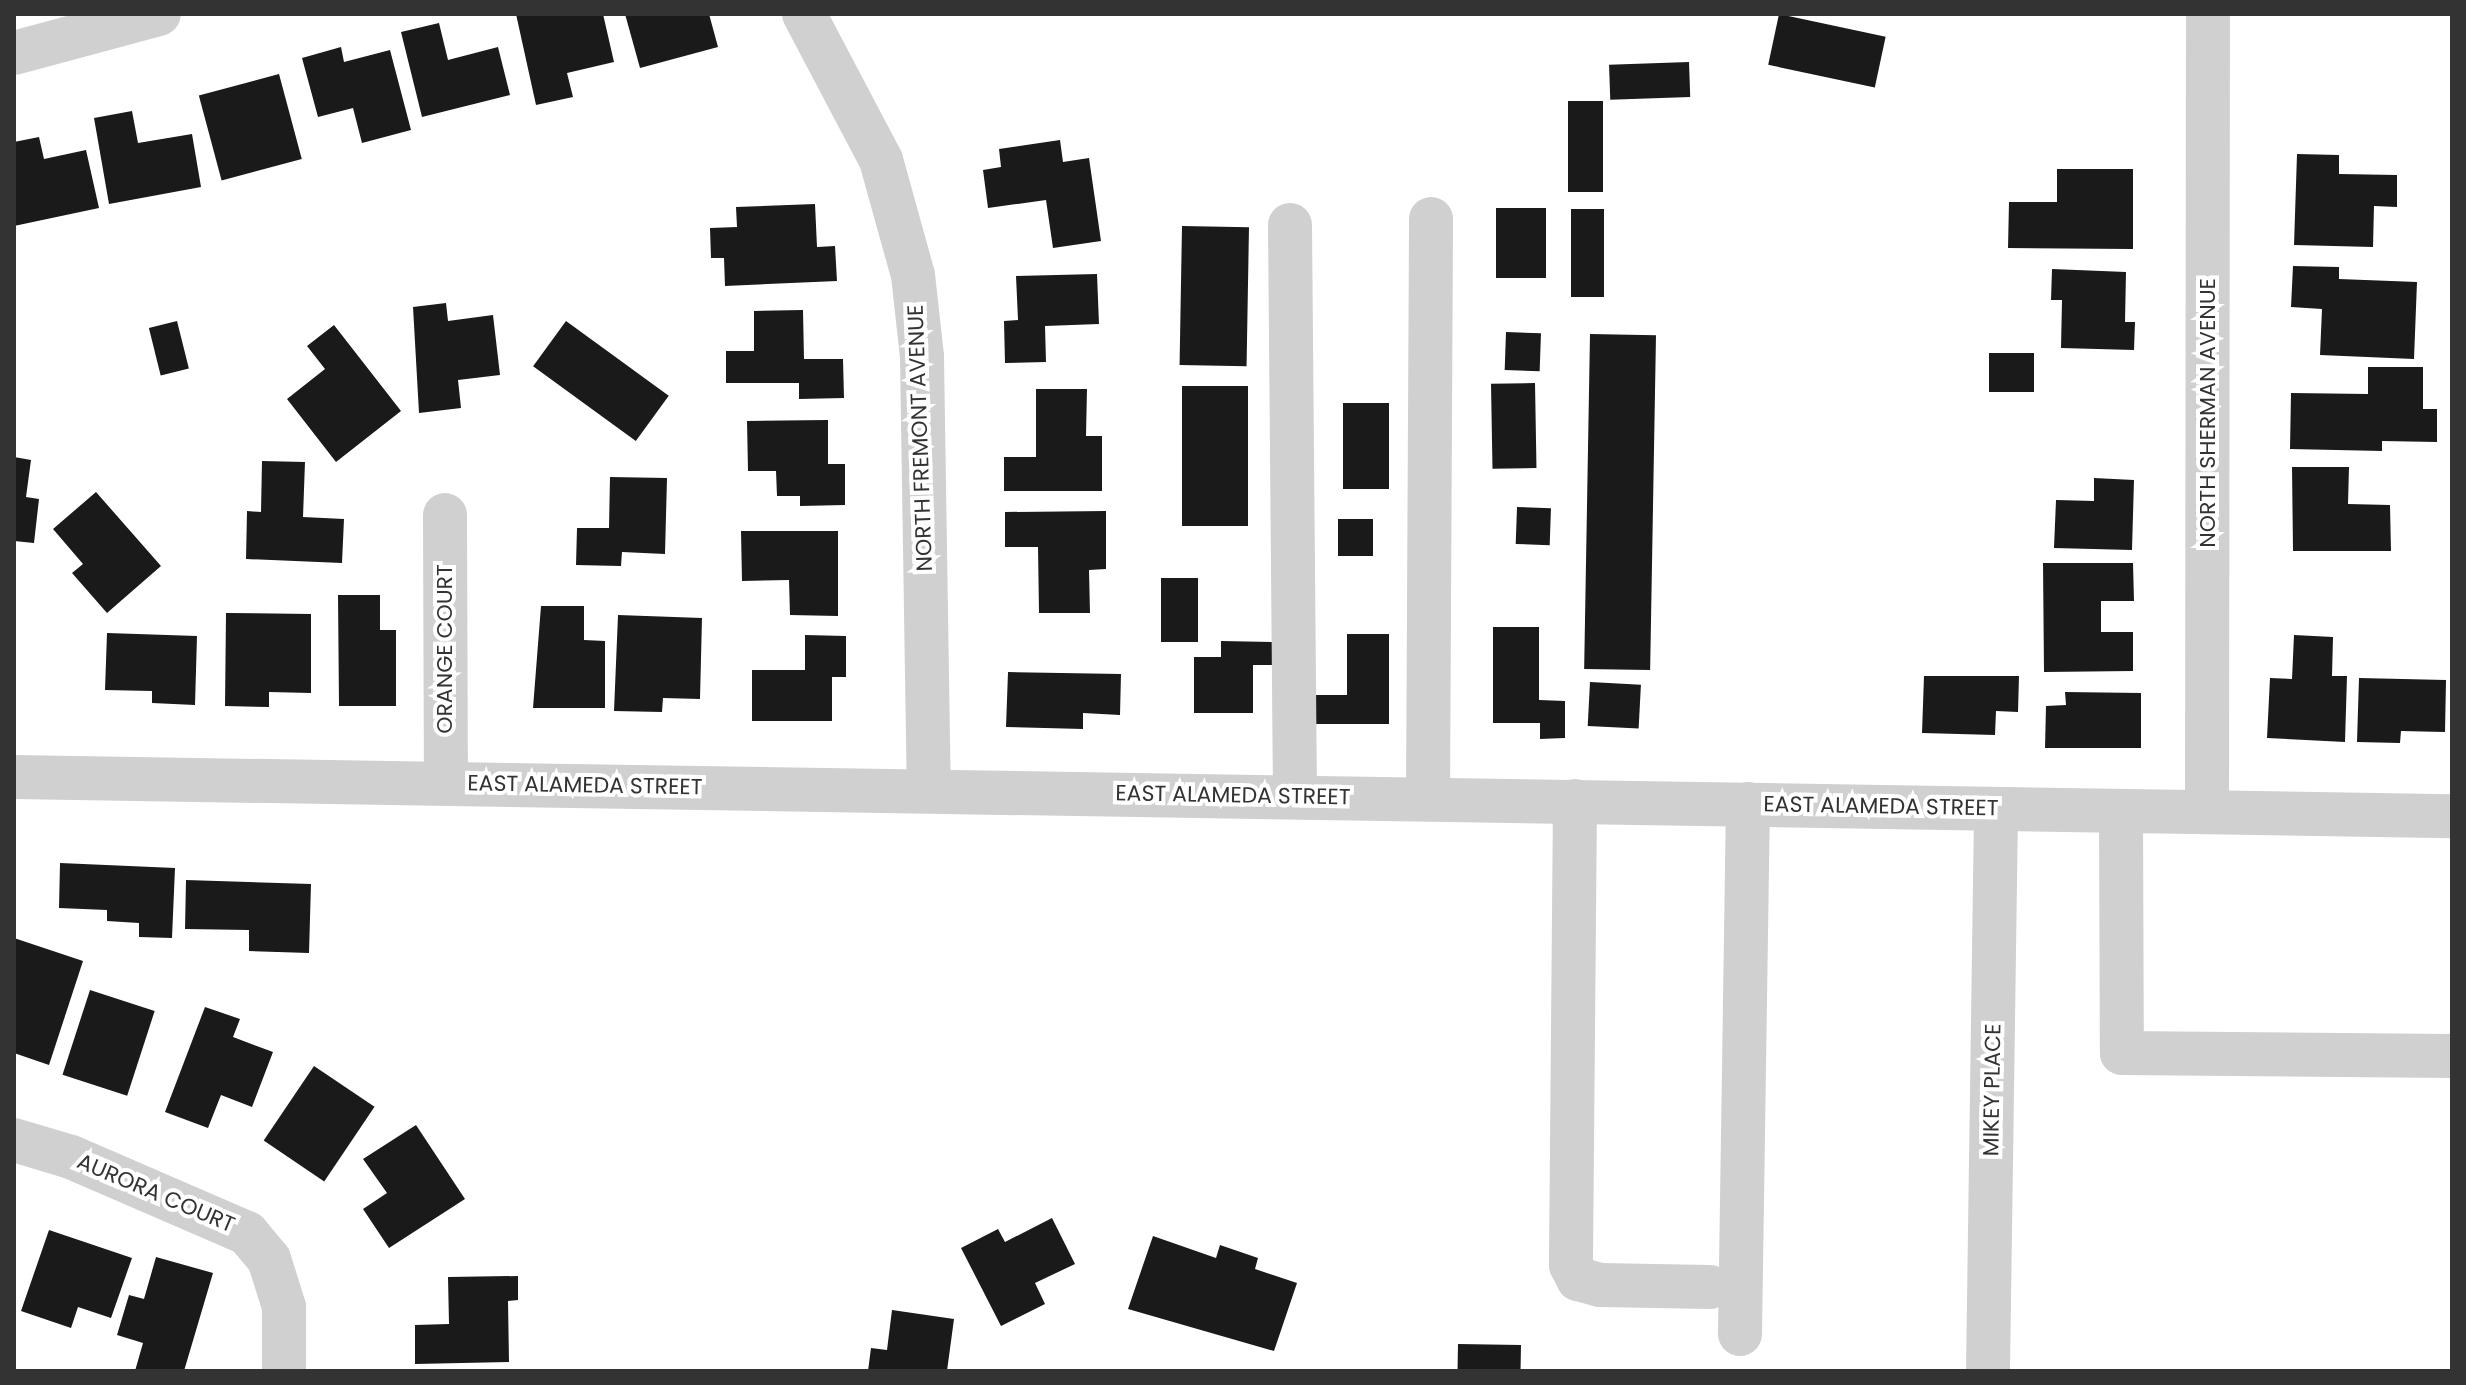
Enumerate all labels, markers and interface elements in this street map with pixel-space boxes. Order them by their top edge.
street label: NORTH SHERMAN AVENUE [2195,278,2221,548]
street label: NORTH FREMONT AVENUE [902,304,938,572]
street label: ORANGE COURT [432,564,458,734]
street label: EAST ALAMEDA STREET [467,770,703,800]
street label: EAST ALAMEDA STREET [1115,780,1351,810]
street label: EAST ALAMEDA STREET [1763,791,1999,821]
street label: MIKEY PLACE [1978,1023,2006,1157]
street label: AURORA COURT [73,1148,239,1238]

